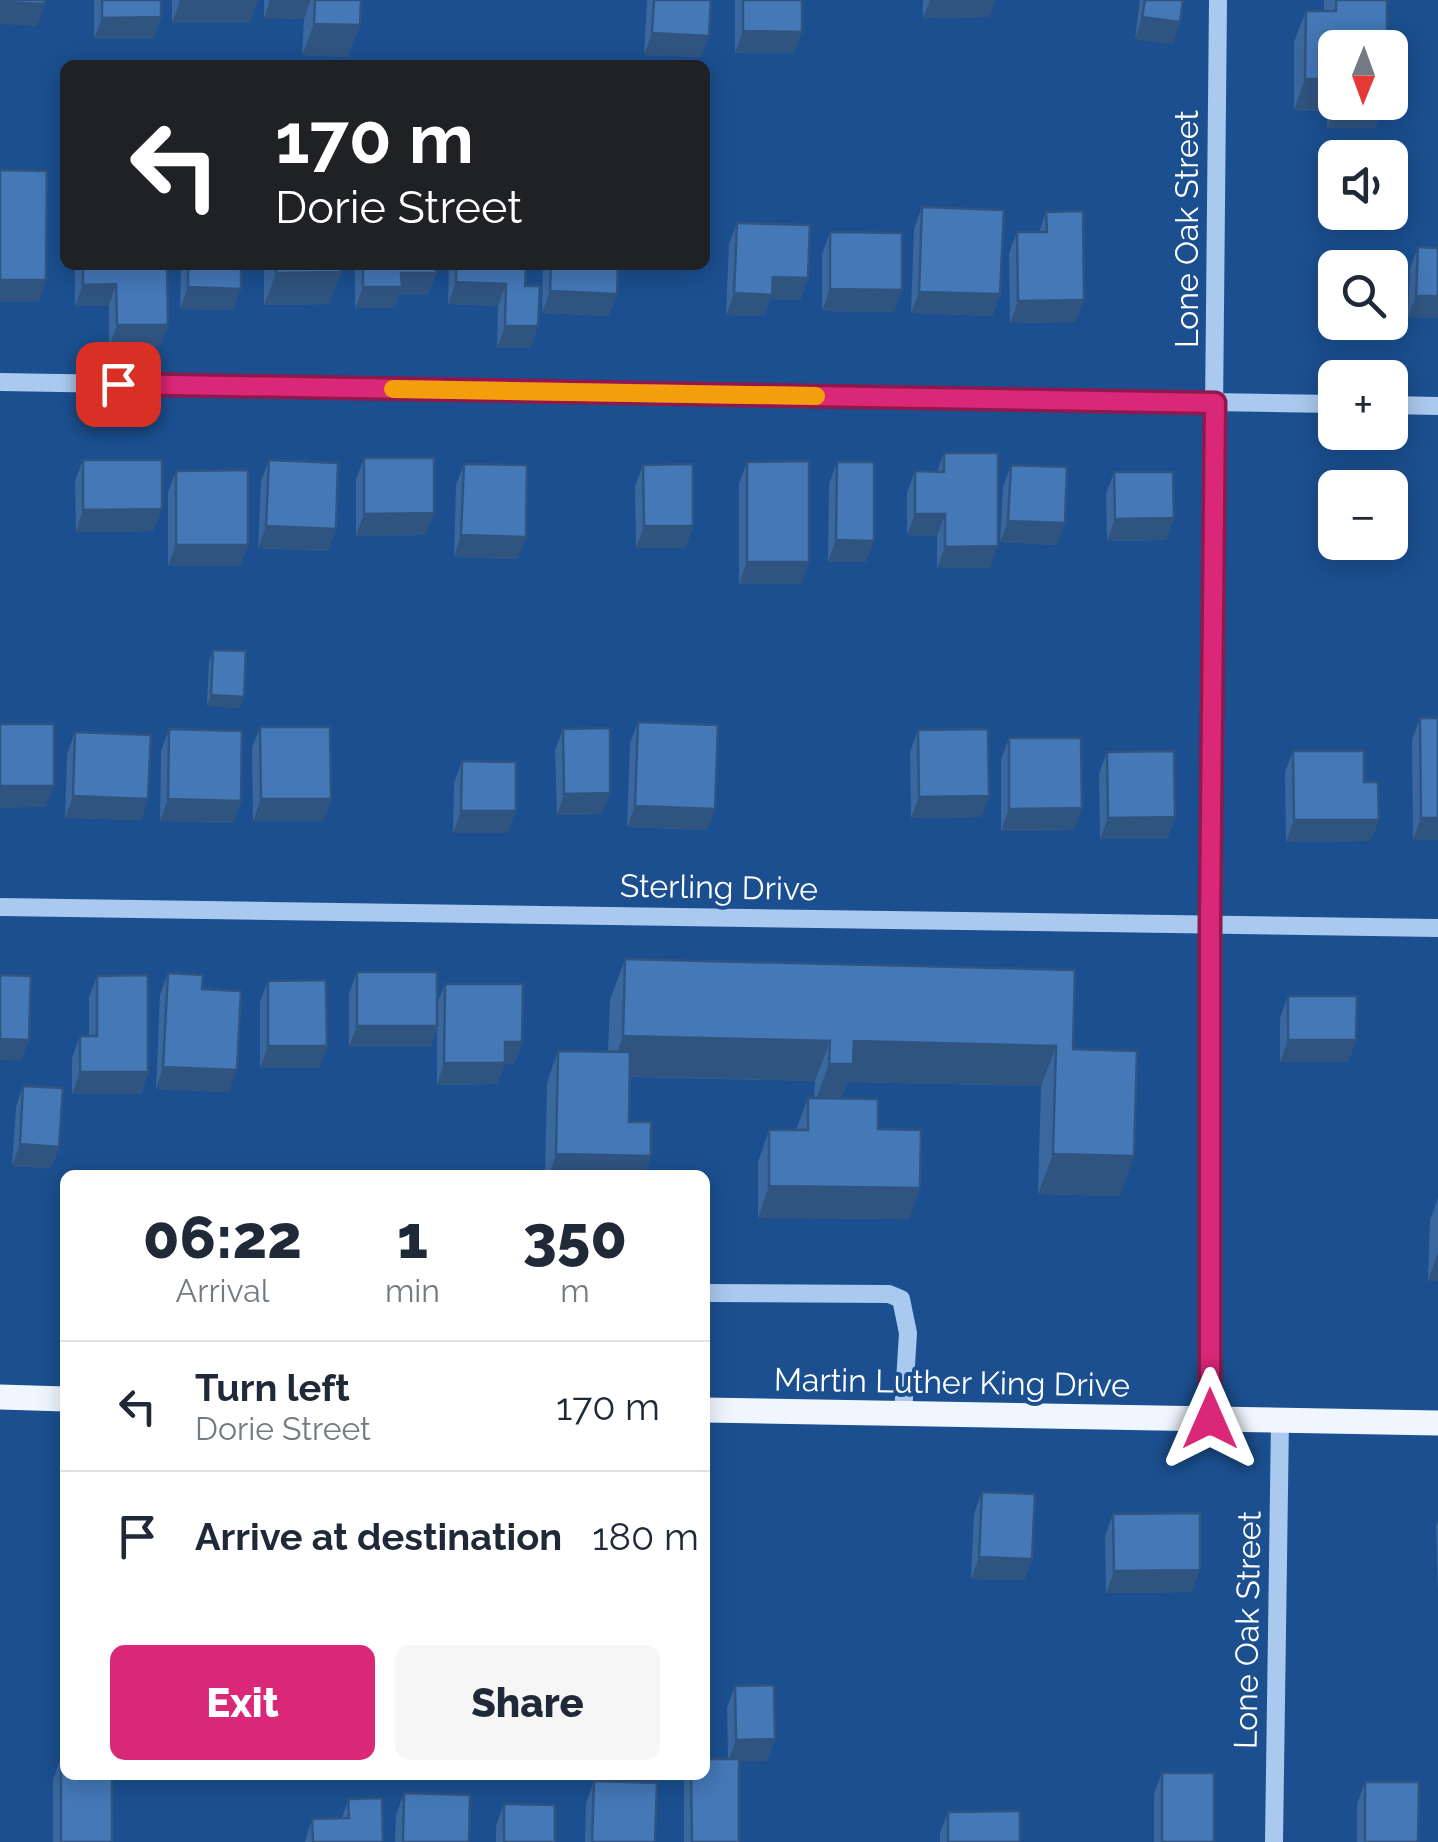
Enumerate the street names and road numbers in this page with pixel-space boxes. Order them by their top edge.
street label: Lone Oak Street [1168,110,1205,348]
street label: Sterling Drive [620,867,818,907]
street label: Martin Luther King Drive [774,1360,1130,1404]
street label: Lone Oak Street [1226,1510,1268,1749]

